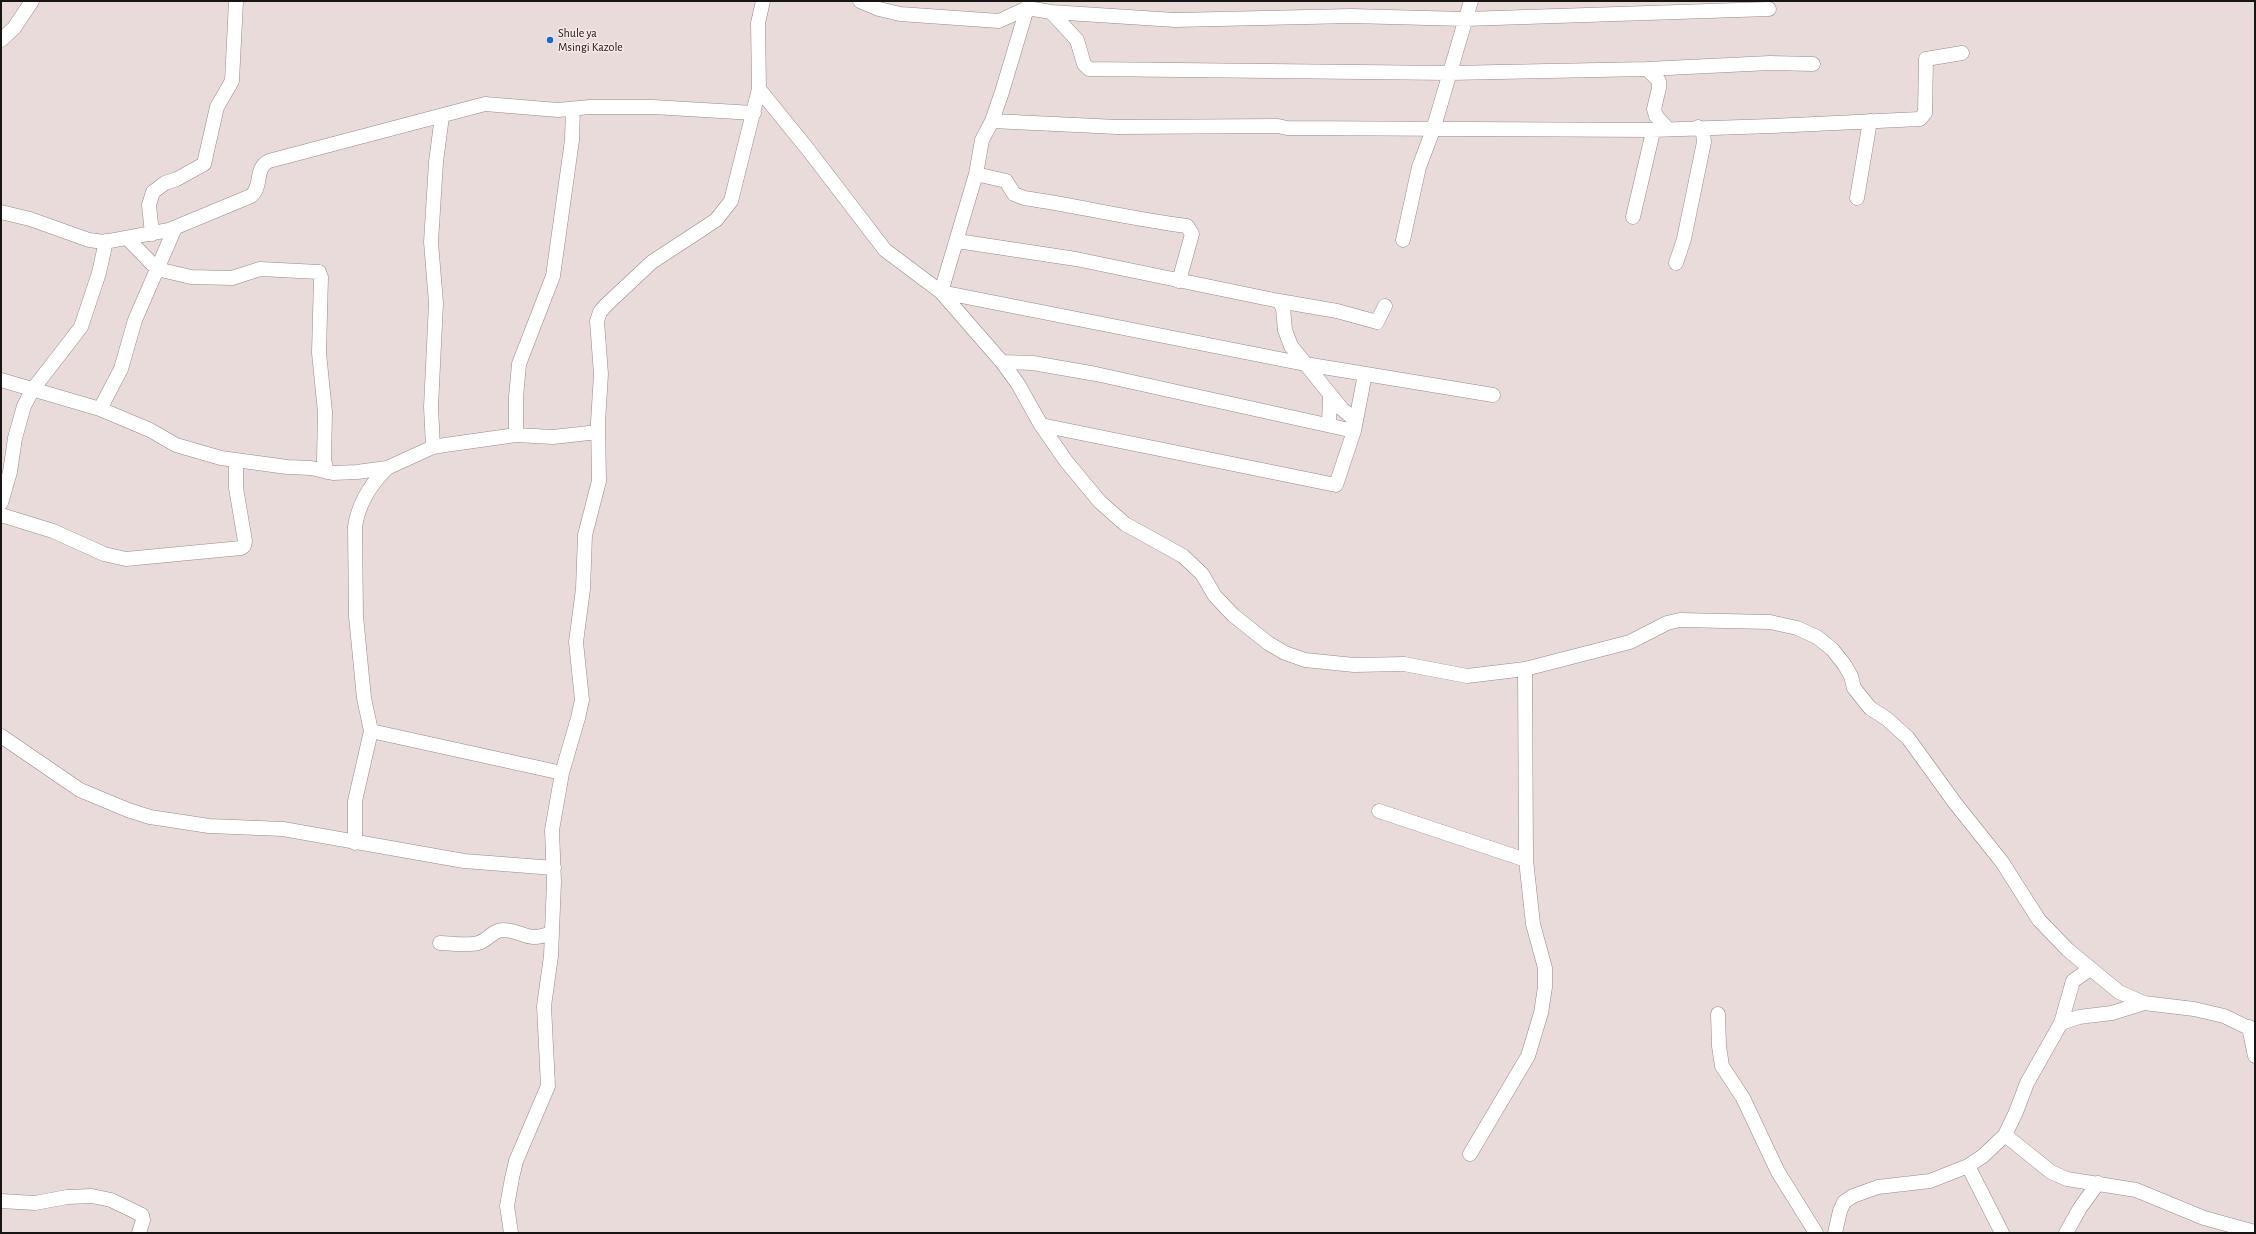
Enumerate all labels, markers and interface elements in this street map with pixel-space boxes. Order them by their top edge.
place label: Shule ya Msingi Kazole [558,26,623,54]
marker: Shule ya Msingi Kazole [545,35,555,45]

